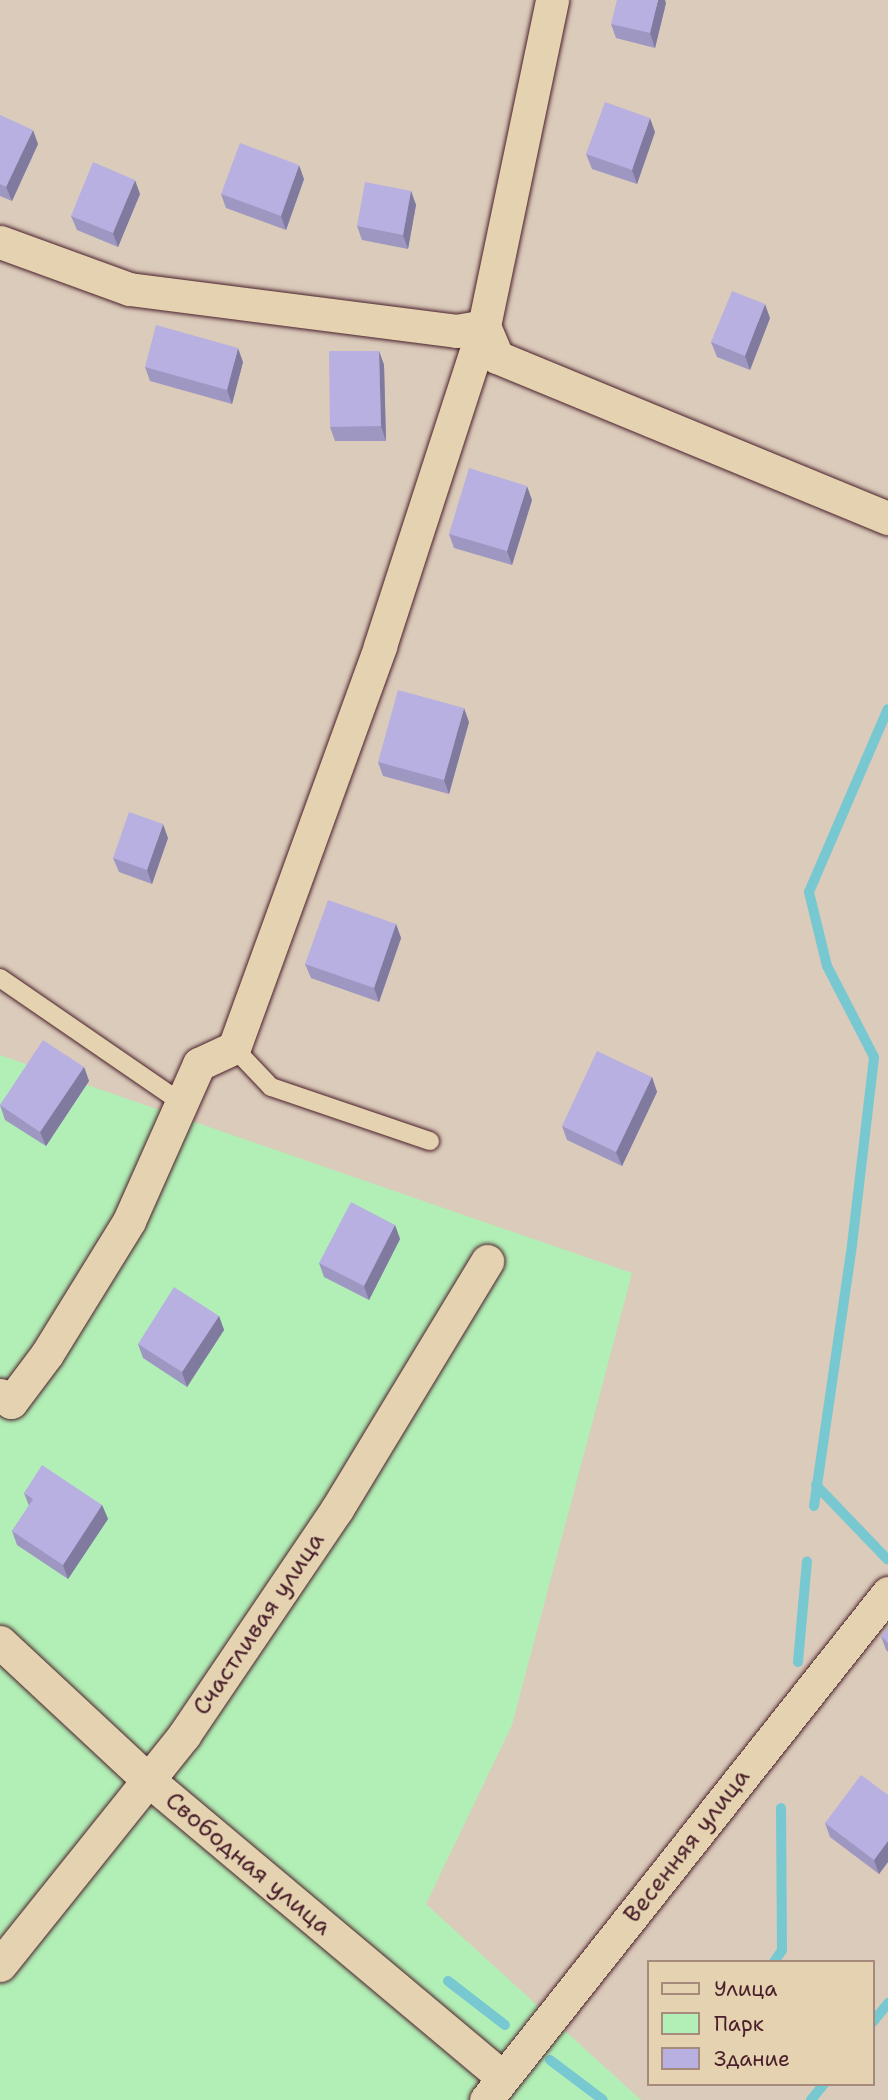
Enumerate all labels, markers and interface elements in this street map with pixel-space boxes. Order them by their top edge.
street label: Счастливая улица [187,1527,331,1721]
street label: Весенняя улица [618,1763,756,1929]
street label: Свободная улица [159,1786,337,1942]
legend [646,1960,874,2086]
text: Улица [714,1975,777,2003]
text: Парк [714,2010,764,2038]
text: Здание [714,2045,790,2073]

